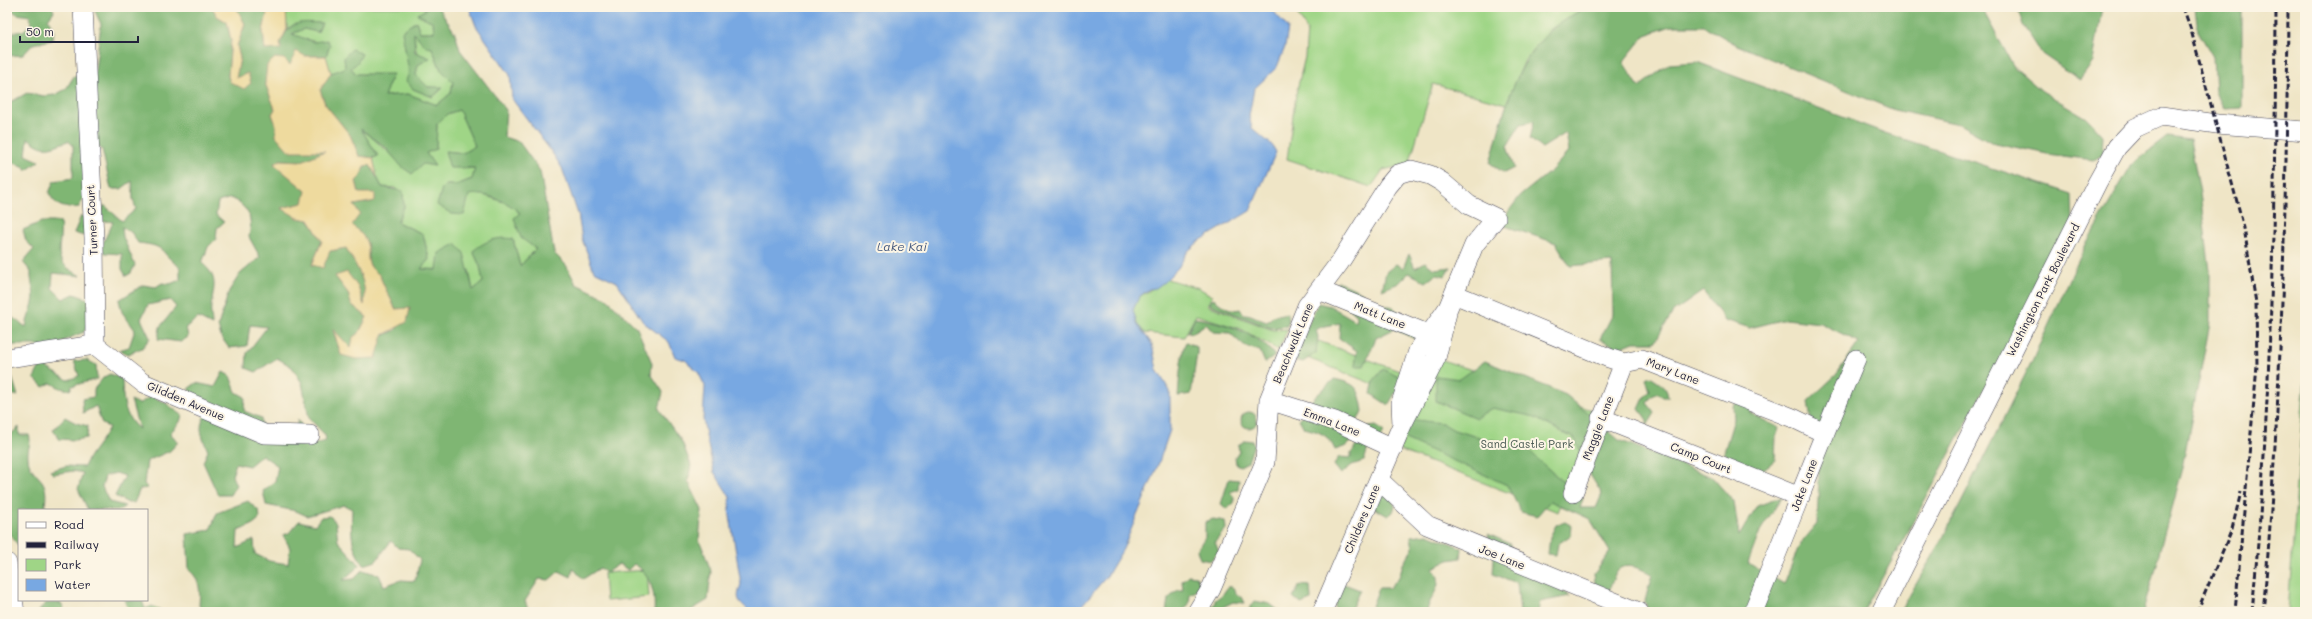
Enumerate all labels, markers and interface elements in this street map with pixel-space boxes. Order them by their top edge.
scale bar [20,18,138,44]
text: 50 m [26,23,54,39]
street label: Turner Court [82,184,101,256]
street label: Washington Park Boulevard [2002,221,2083,359]
water label: Lake Kai [877,238,927,254]
street label: Matt Lane [1352,297,1408,332]
street label: Beachwalk Lane [1269,300,1316,385]
street label: Mary Lane [1644,354,1702,388]
street label: Glidden Avenue [145,377,227,424]
street label: Maggie Lane [1578,393,1617,462]
street label: Emma Lane [1302,404,1363,439]
park label: Sand Castle Park [1481,436,1573,451]
street label: Camp Court [1668,438,1734,477]
street label: Jake Lane [1787,456,1820,513]
street label: Childers Lane [1340,482,1383,556]
legend [18,509,148,601]
text: Road [54,516,84,532]
text: Railway [54,536,99,552]
street label: Joe Lane [1477,541,1528,573]
text: Park [54,556,81,572]
text: Water [54,576,91,592]

